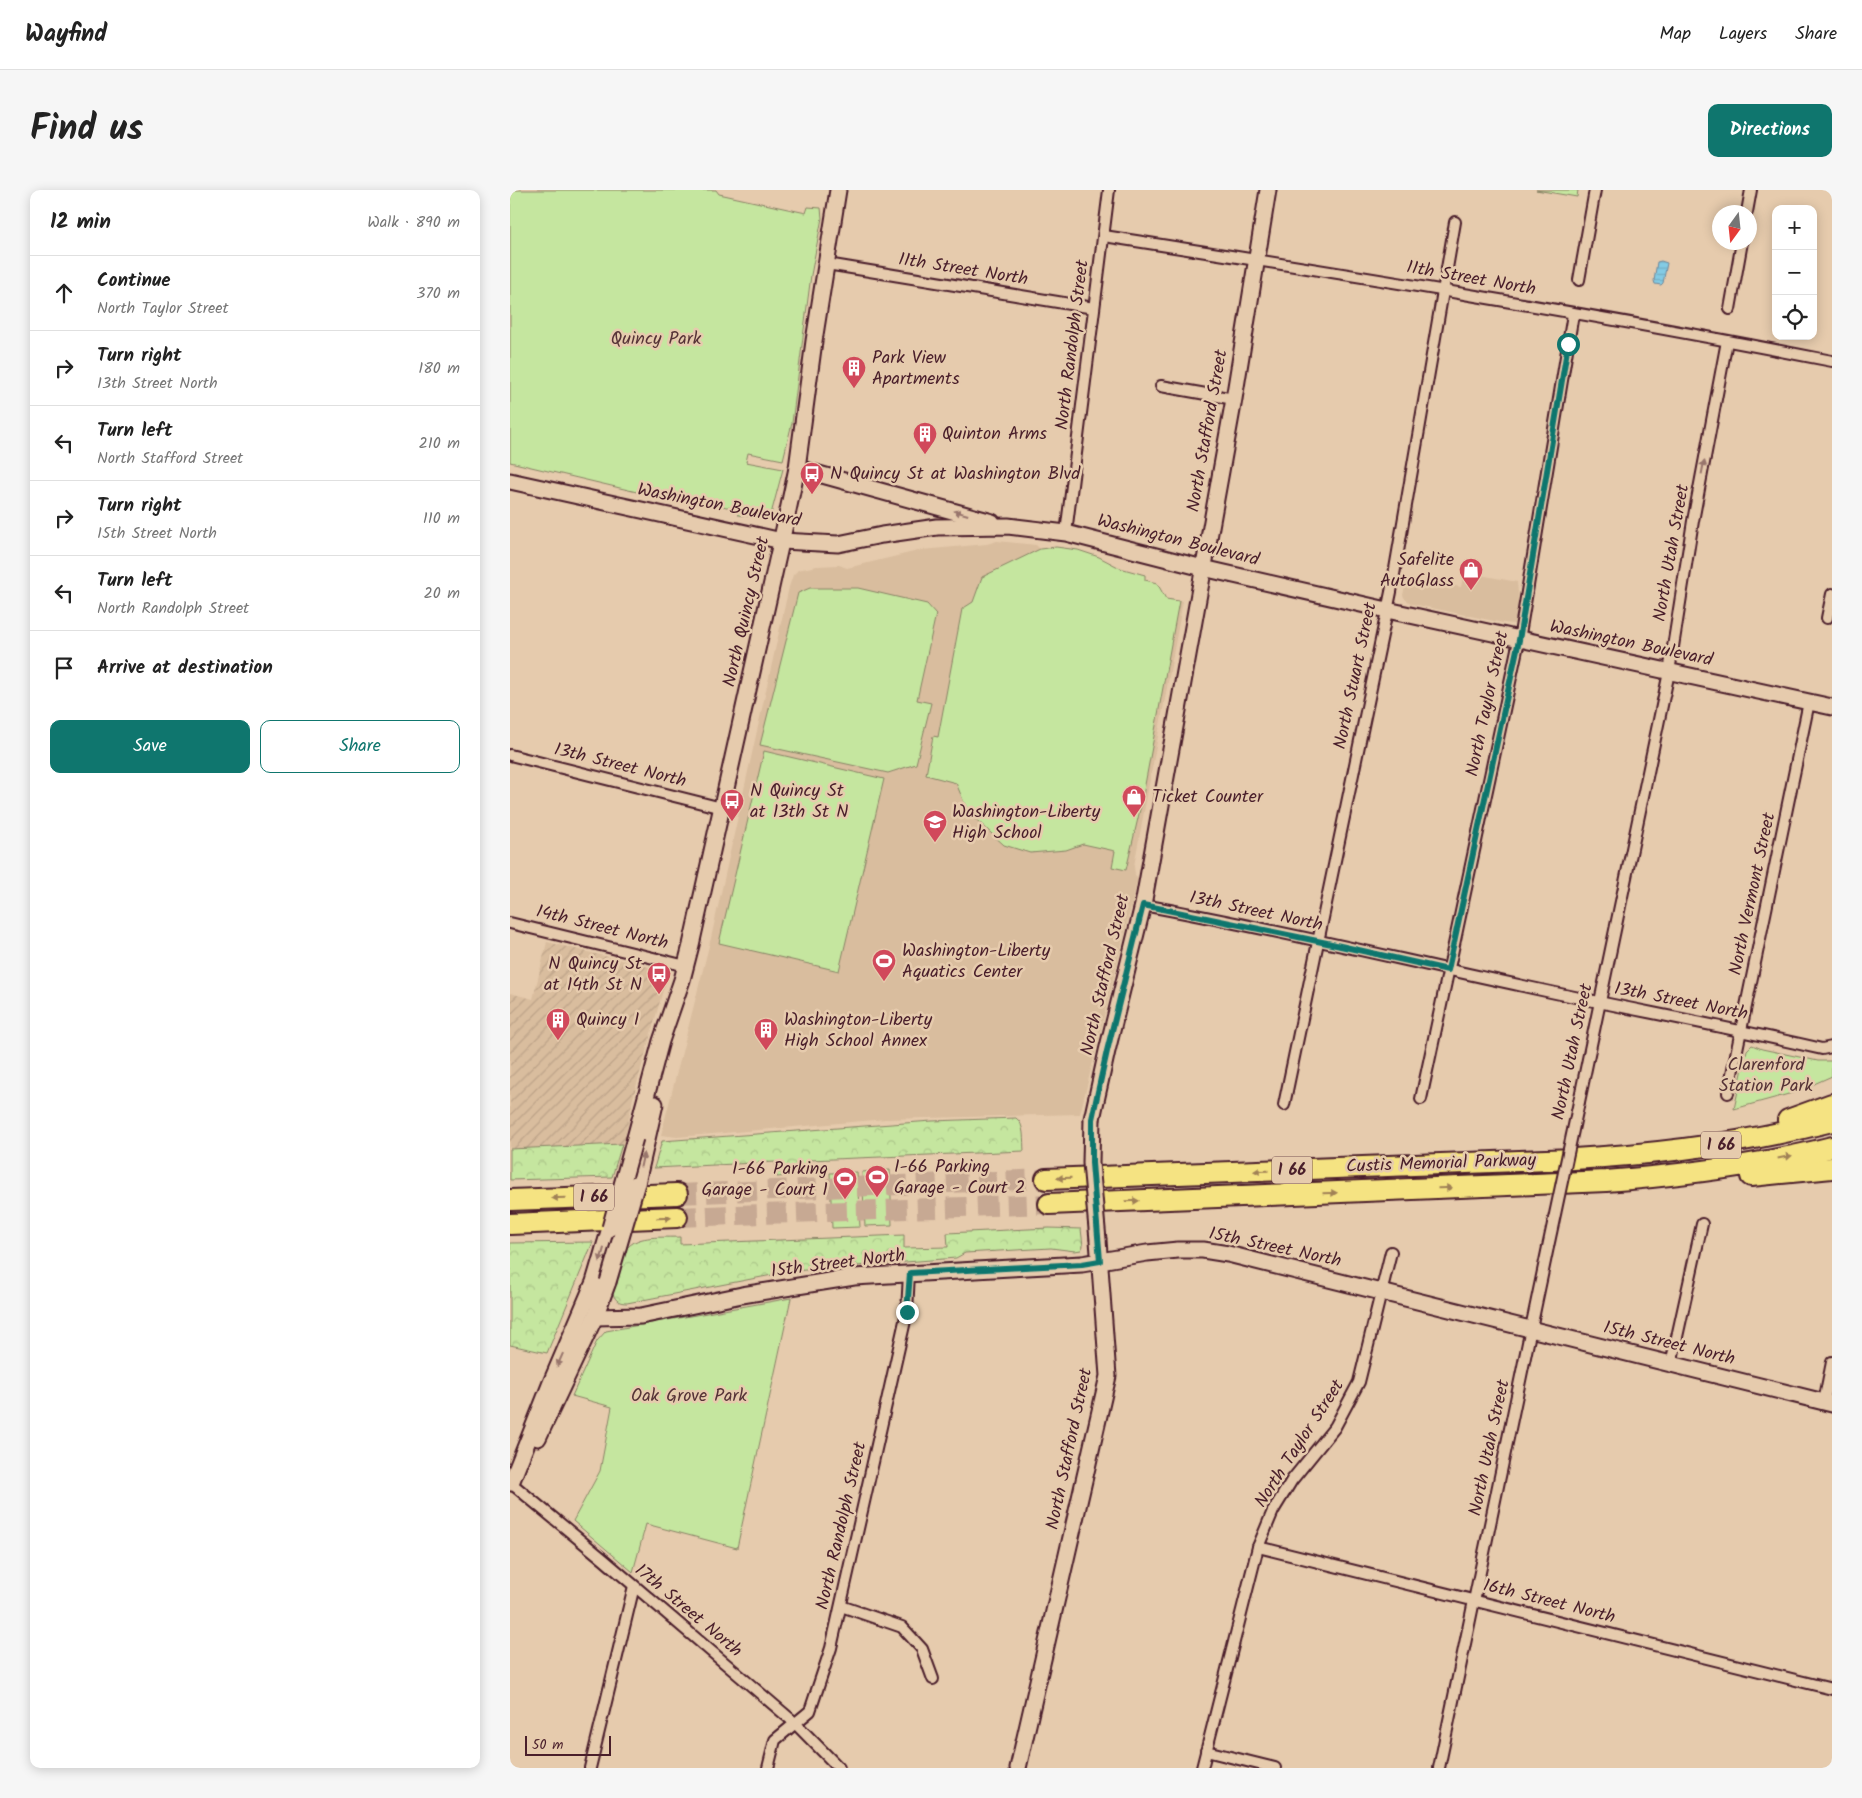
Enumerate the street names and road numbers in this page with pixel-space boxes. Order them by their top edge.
street label: 11th Street North [896,245,1030,295]
street label: 11th Street North [1404,253,1538,305]
street label: North Randolph Street [1048,257,1098,432]
street label: North Stafford Street [1179,346,1237,515]
street label: Washington Boulevard [635,476,804,536]
street label: North Utah Street [1646,481,1699,624]
street label: Washington Boulevard [1094,507,1263,575]
street label: North Quincy Street [716,533,779,690]
street label: North Stuart Street [1326,599,1386,752]
street label: Washington Boulevard [1547,613,1716,676]
street label: North Taylor Street [1458,628,1518,779]
street label: 13th Street North [551,736,689,796]
street label: North Vermont Street [1722,809,1785,978]
street label: 13th Street North [1187,884,1325,940]
street label: North Stafford Street [1073,891,1139,1058]
street label: 14th Street North [533,898,671,958]
street label: 13th Street North [1612,975,1750,1029]
street label: North Utah Street [1544,980,1602,1123]
road number: I 66 [1701,1132,1741,1158]
street label: Custis Memorial Parkway [1346,1146,1537,1182]
road number: I 66 [1272,1156,1312,1184]
road number: I 66 [574,1184,614,1210]
street label: 15th Street North [1206,1220,1344,1276]
street label: 15th Street North [769,1241,907,1287]
street label: 15th Street North [1600,1314,1738,1374]
street label: North Stafford Street [1039,1364,1102,1533]
street label: North Taylor Street [1248,1373,1353,1514]
street label: North Utah Street [1461,1376,1519,1519]
street label: North Randolph Street [809,1438,876,1613]
street label: 17th Street North [628,1557,748,1665]
street label: 16th Street North [1480,1572,1618,1632]

